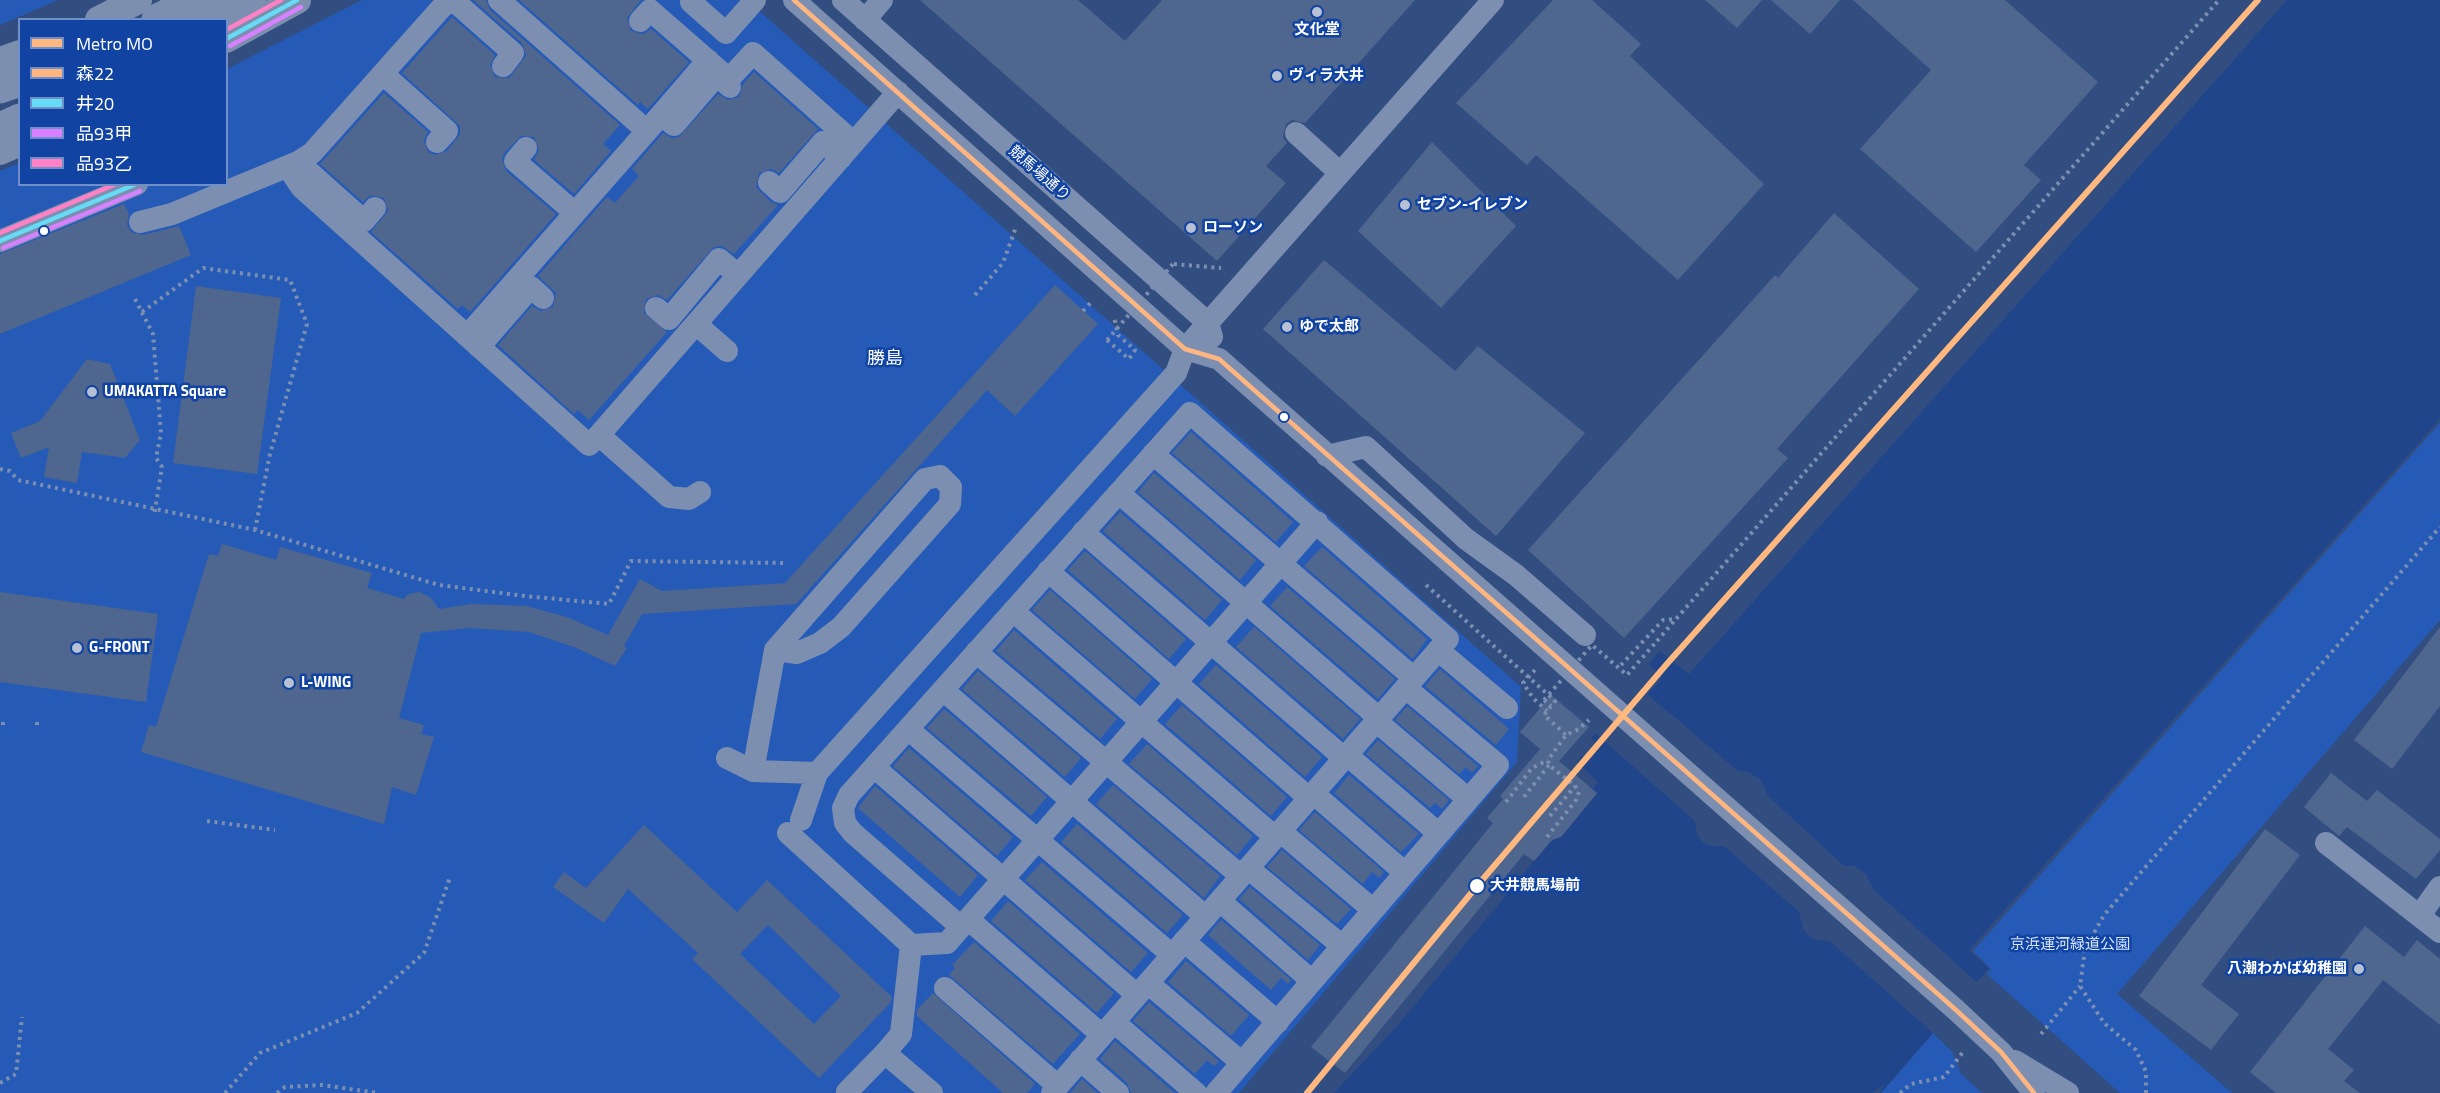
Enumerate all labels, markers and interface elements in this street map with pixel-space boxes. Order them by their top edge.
marker: 文化堂 [1310,5,1324,19]
legend [18,18,228,186]
place label: 文化堂 [1295,21,1339,39]
text: Metro MO [76,30,153,57]
text: 森22 [76,60,114,87]
place label: ヴィラ大井 [1289,67,1364,85]
marker: ヴィラ大井 [1270,69,1284,83]
text: 井20 [76,90,114,117]
text: 品93甲 [76,120,132,147]
street label: 競馬場通り [1005,143,1073,205]
text: 品93乙 [76,150,132,177]
place label: セブン-イレブン [1417,196,1528,214]
marker: セブン-イレブン [1398,198,1412,212]
place label: ローソン [1203,219,1263,237]
marker: ローソン [1184,221,1198,235]
unlabelled marker [38,225,50,237]
place label: ゆで太郎 [1299,318,1359,336]
marker: ゆで太郎 [1280,320,1294,334]
district label: 勝島 [867,349,903,371]
place label: UMAKATTA Square [104,383,226,401]
marker: UMAKATTA Square [85,385,99,399]
unlabelled marker [1278,411,1290,423]
place label: G-FRONT [89,639,150,657]
marker: G-FRONT [70,641,84,655]
place label: L-WING [301,674,351,692]
marker: L-WING [282,676,296,690]
marker: 大井競馬場前 [1468,877,1486,895]
place label: 大井競馬場前 [1490,877,1580,895]
park label: 京浜運河緑道公園 [2010,936,2130,954]
place label: 八潮わかば幼稚園 [2227,960,2347,978]
marker: 八潮わかば幼稚園 [2352,962,2366,976]

